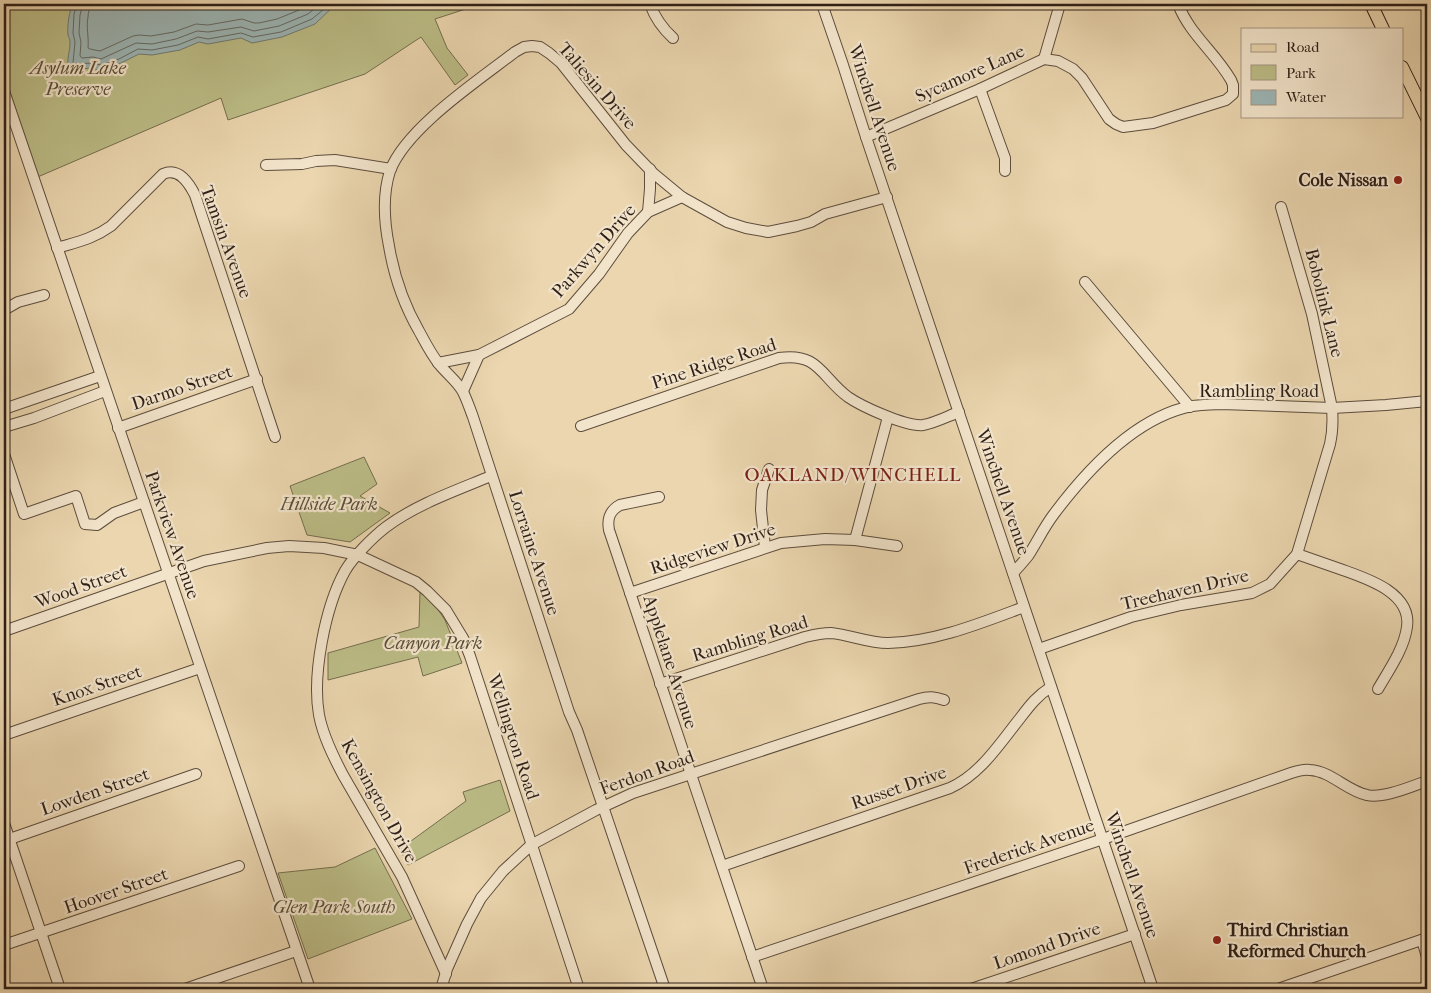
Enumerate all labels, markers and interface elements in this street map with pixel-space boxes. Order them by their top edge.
legend [1241,28,1404,118]
street label: Taliesin Drive [554,38,640,134]
text: Road [1286,38,1320,56]
street label: Winchell Avenue [843,41,904,174]
street label: Sycamore Lane [912,41,1028,107]
park label: Asylum Lake Preserve [28,58,126,100]
text: Park [1286,64,1316,82]
text: Water [1285,88,1326,106]
place label: Cole Nissan [1298,170,1389,191]
marker: Cole Nissan [1392,174,1404,186]
street label: Tamsin Avenue [196,183,256,301]
street label: Parkwyn Drive [548,200,640,302]
street label: Bobolink Lane [1300,246,1348,360]
street label: Pine Ridge Road [649,334,779,394]
street label: Darmo Street [129,361,236,415]
street label: Rambling Road [1199,381,1319,402]
street label: Winchell Avenue [971,425,1034,558]
district label: OAKLAND/WINCHELL [744,464,962,486]
street label: Parkview Avenue [140,468,204,602]
street label: Lorraine Avenue [504,488,564,618]
park label: Hillside Park [279,494,378,515]
street label: Ridgeview Drive [648,519,778,579]
street label: Wood Street [31,561,130,614]
street label: Treehaven Drive [1119,565,1251,615]
street label: Applelane Avenue [638,592,702,732]
street label: Rambling Road [689,611,811,667]
park label: Canyon Park [384,633,483,654]
street label: Knox Street [50,661,145,711]
street label: Wellington Road [483,671,543,803]
street label: Kensington Drive [336,735,422,867]
street label: Ferdon Road [597,746,697,800]
street label: Russet Drive [849,762,950,814]
street label: Lowden Street [38,763,152,820]
street label: Winchell Avenue [1100,808,1163,941]
street label: Frederick Avenue [961,815,1097,879]
street label: Hoover Street [61,863,171,919]
park label: Glen Park South [273,897,395,918]
street label: Lomond Drive [991,918,1103,974]
place label: Third Christian Reformed Church [1226,920,1367,962]
marker: Third Christian Reformed Church [1211,934,1223,946]

